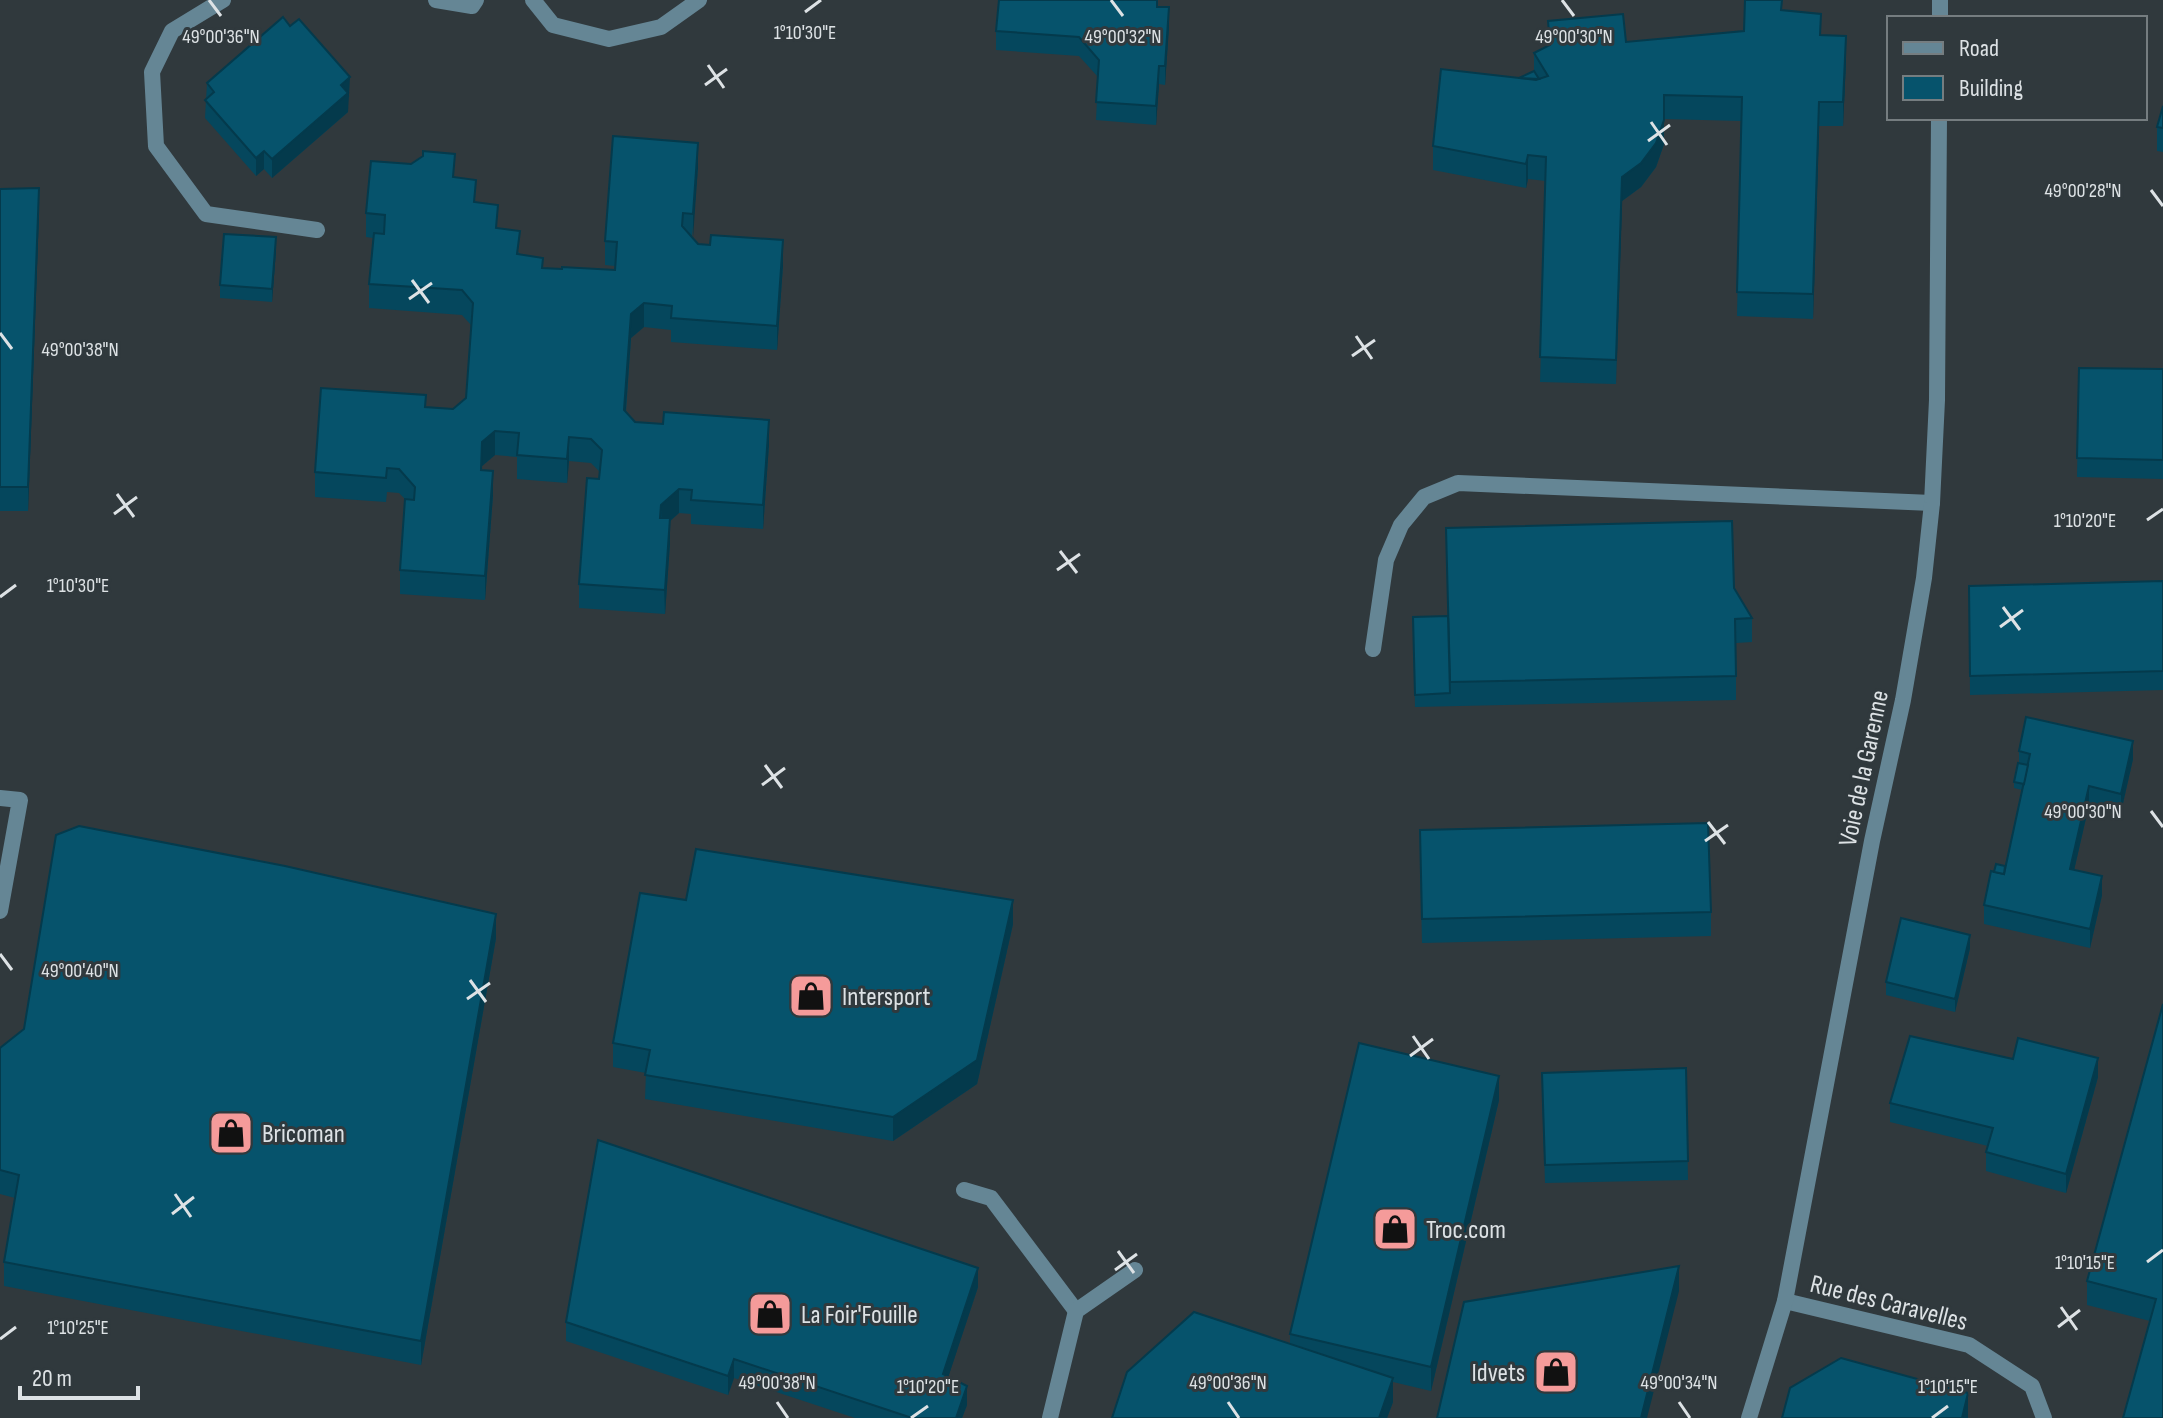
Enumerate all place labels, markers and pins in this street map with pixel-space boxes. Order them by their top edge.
shop icon: Intersport [787,972,835,1020]
place label: Intersport [842,982,930,1013]
shop icon: Bricoman [207,1109,255,1157]
place label: Bricoman [262,1119,345,1150]
shop icon: Troc.com [1371,1205,1419,1253]
place label: Troc.com [1426,1215,1506,1246]
shop icon: La Foir'Fouille [746,1290,794,1338]
place label: La Foir'Fouille [801,1300,918,1331]
shop icon: Idvets [1532,1348,1580,1396]
place label: Idvets [1472,1358,1525,1389]

